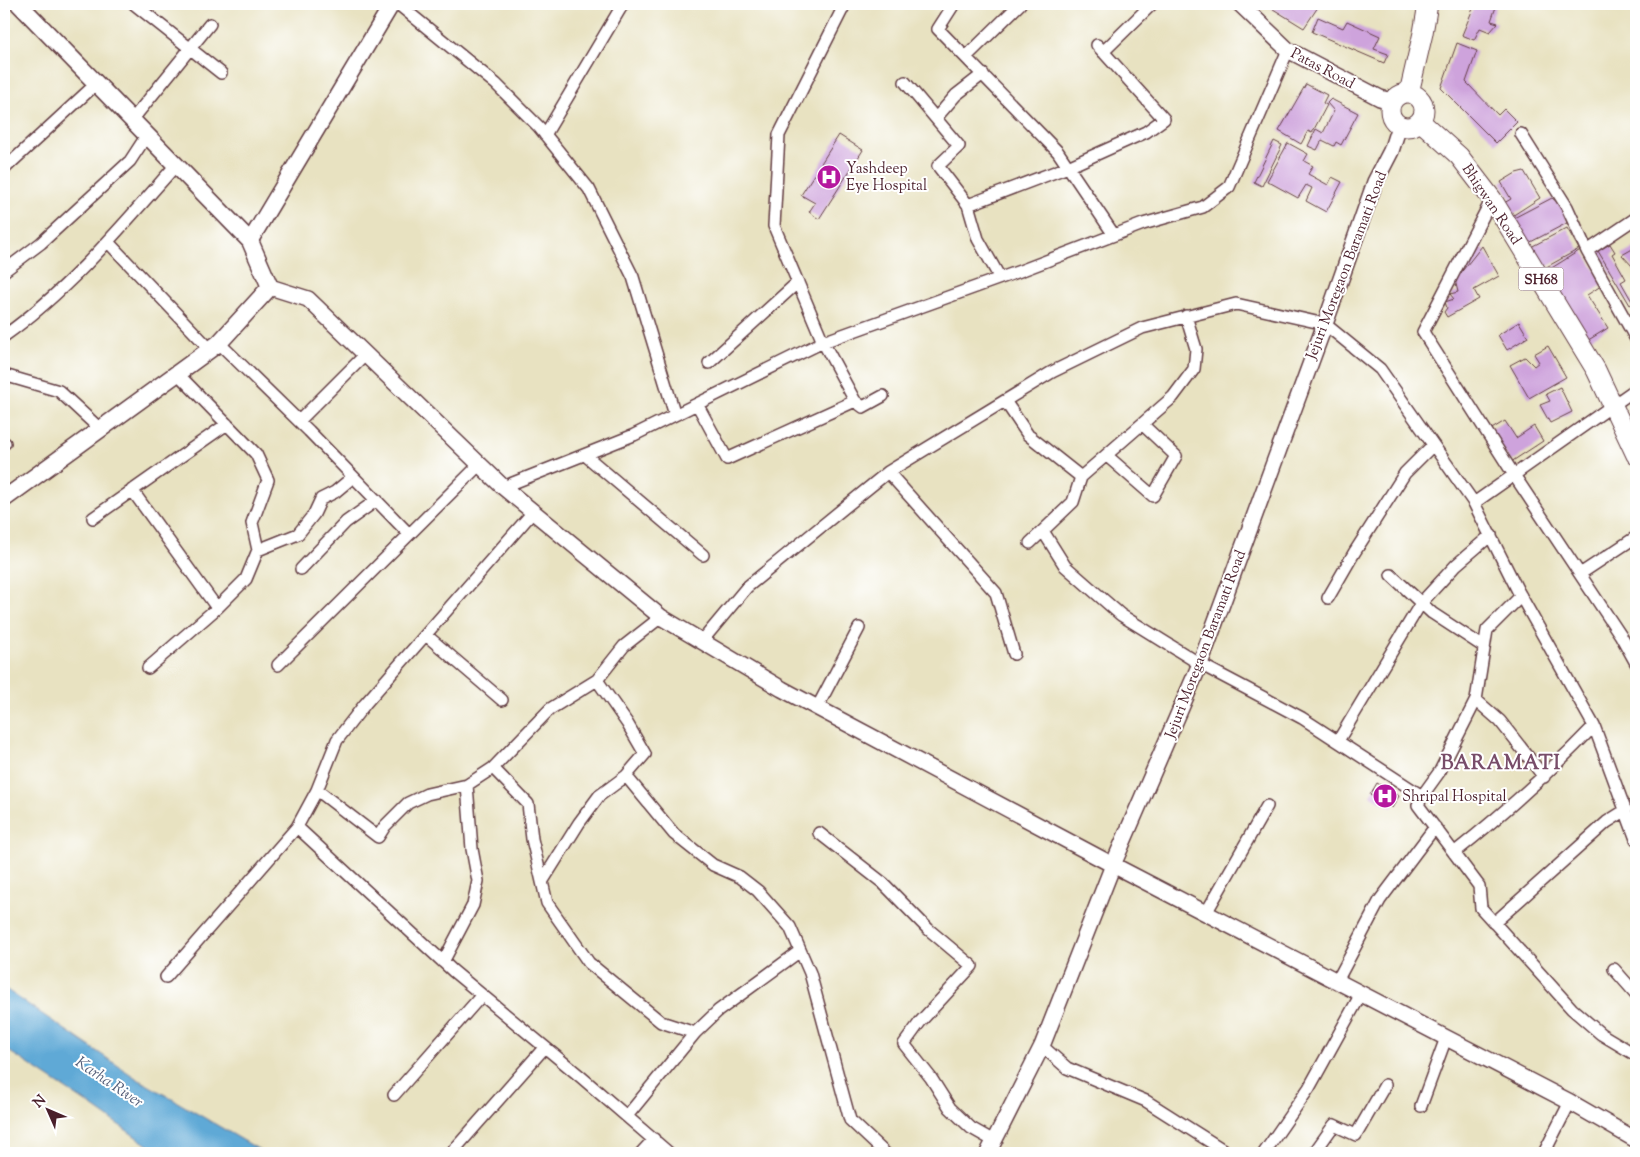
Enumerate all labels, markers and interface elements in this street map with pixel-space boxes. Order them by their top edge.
street label: Patas Road [1287,44,1359,95]
place label: Yashdeep Eye Hospital [846,159,927,197]
street label: Bhigwan Road [1456,160,1526,250]
hospital icon: Yashdeep Eye Hospital [816,164,842,190]
street label: Jejuri Moregaon Baramati Road [1301,168,1393,364]
road number: SH68 [1518,268,1564,290]
street label: Jejuri Moregaon Baramati Road [1160,547,1252,743]
district label: BARAMATI [1441,750,1561,779]
hospital icon: Shripal Hospital [1372,783,1398,809]
place label: Shripal Hospital [1402,787,1507,808]
water label: Karha River [70,1052,147,1114]
north arrow [22,1084,72,1134]
text: N [29,1091,51,1113]

